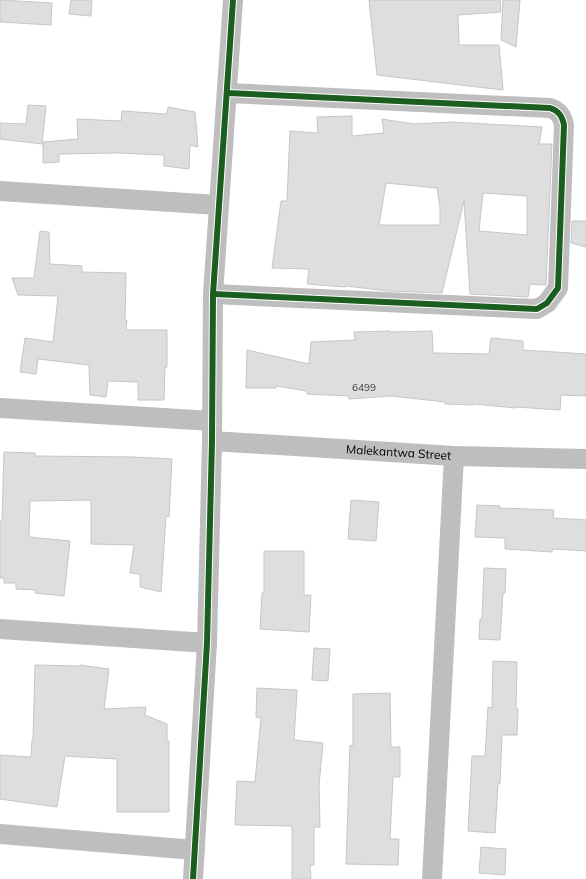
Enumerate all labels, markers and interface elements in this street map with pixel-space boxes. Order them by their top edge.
house number: 6499 [352,381,376,394]
street label: Malekantwa Street [346,441,452,463]

